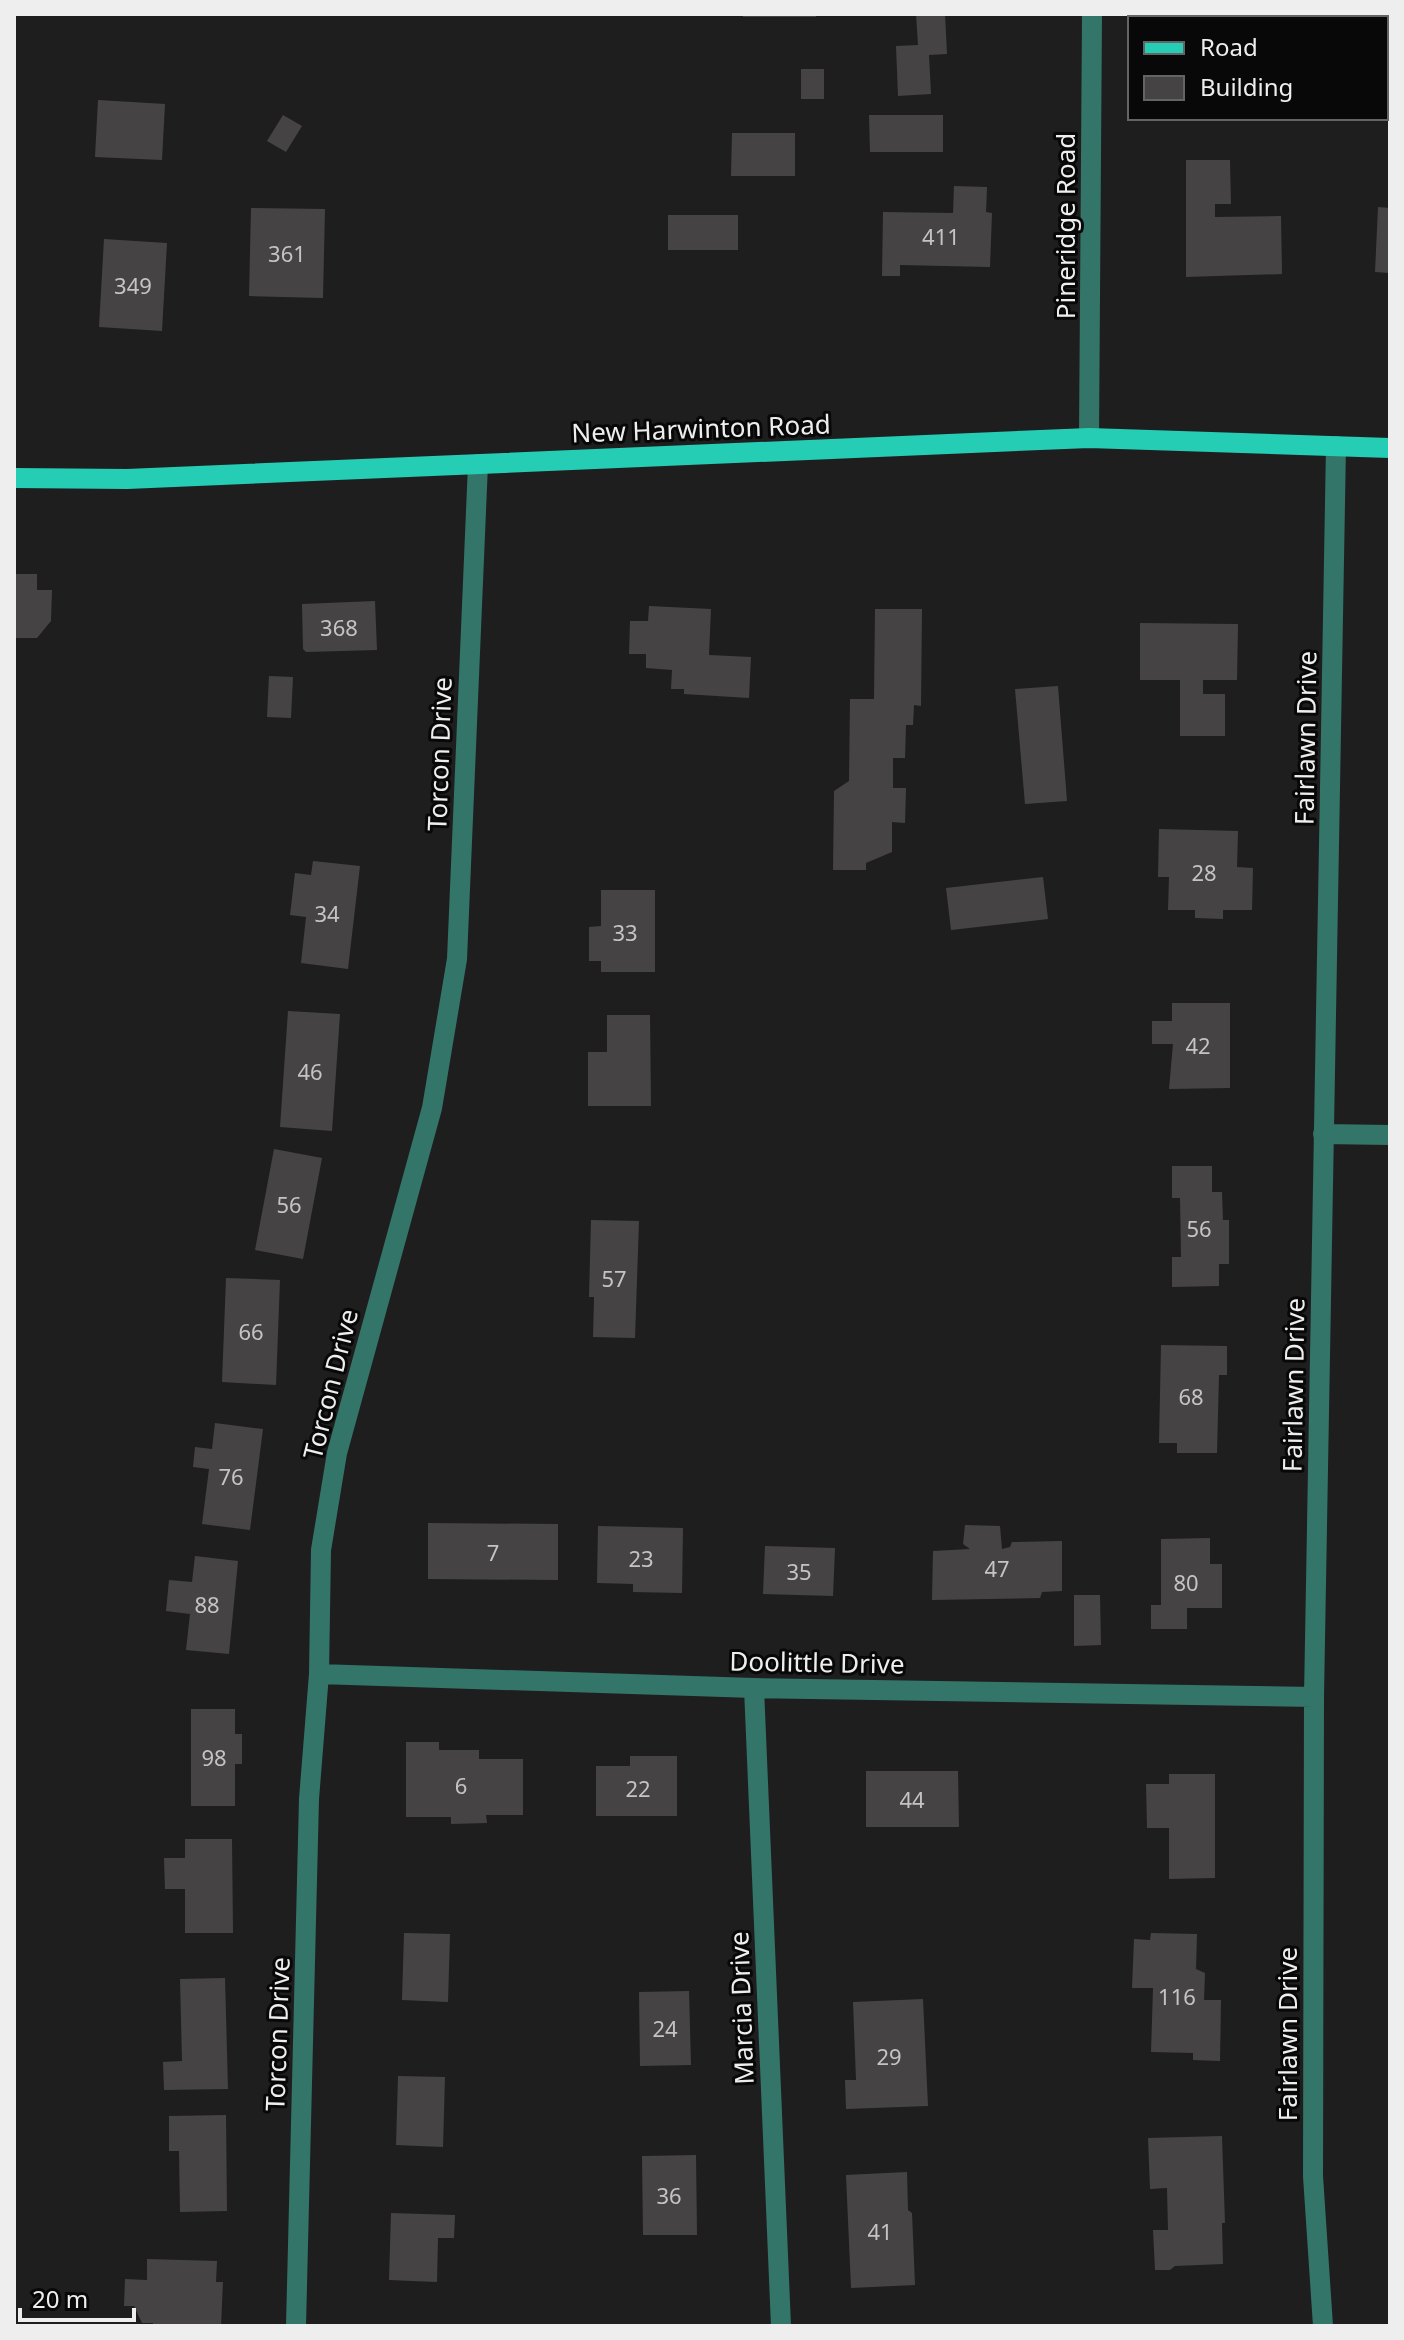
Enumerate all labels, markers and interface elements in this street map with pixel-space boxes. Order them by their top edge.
legend [1128,16,1388,120]
text: Road [1200,30,1258,63]
text: Building [1200,70,1293,103]
street label: Pineridge Road [1047,133,1083,319]
house number: 411 [922,221,960,251]
house number: 361 [268,238,306,268]
house number: 349 [114,270,152,300]
street label: New Harwinton Road [571,405,831,451]
house number: 368 [320,612,358,642]
street label: Fairlawn Drive [1285,651,1325,825]
street label: Torcon Drive [418,676,460,832]
house number: 28 [1191,857,1217,887]
house number: 34 [314,898,340,928]
house number: 33 [612,917,638,947]
house number: 42 [1185,1030,1211,1060]
house number: 46 [297,1056,323,1086]
house number: 56 [276,1189,302,1219]
house number: 56 [1186,1213,1212,1243]
house number: 57 [601,1263,627,1293]
street label: Fairlawn Drive [1273,1298,1313,1472]
street label: Torcon Drive [294,1305,366,1463]
house number: 66 [238,1316,264,1346]
house number: 68 [1178,1381,1204,1411]
house number: 76 [218,1461,244,1491]
house number: 7 [487,1537,499,1567]
house number: 23 [628,1543,654,1573]
house number: 47 [984,1553,1010,1583]
house number: 35 [786,1556,812,1586]
house number: 80 [1173,1567,1199,1597]
house number: 88 [194,1589,220,1619]
street label: Doolittle Drive [729,1642,905,1682]
house number: 98 [201,1742,227,1772]
house number: 6 [455,1770,467,1800]
house number: 22 [625,1773,651,1803]
house number: 44 [899,1784,925,1814]
street label: Marcia Drive [720,1931,762,2085]
street label: Fairlawn Drive [1269,1947,1305,2121]
street label: Torcon Drive [256,1956,298,2112]
house number: 116 [1158,1981,1196,2011]
house number: 24 [652,2013,678,2043]
house number: 29 [876,2041,902,2071]
house number: 36 [656,2180,682,2210]
house number: 41 [867,2216,893,2246]
scale bar [20,2272,134,2322]
text: 20 m [32,2282,88,2315]

